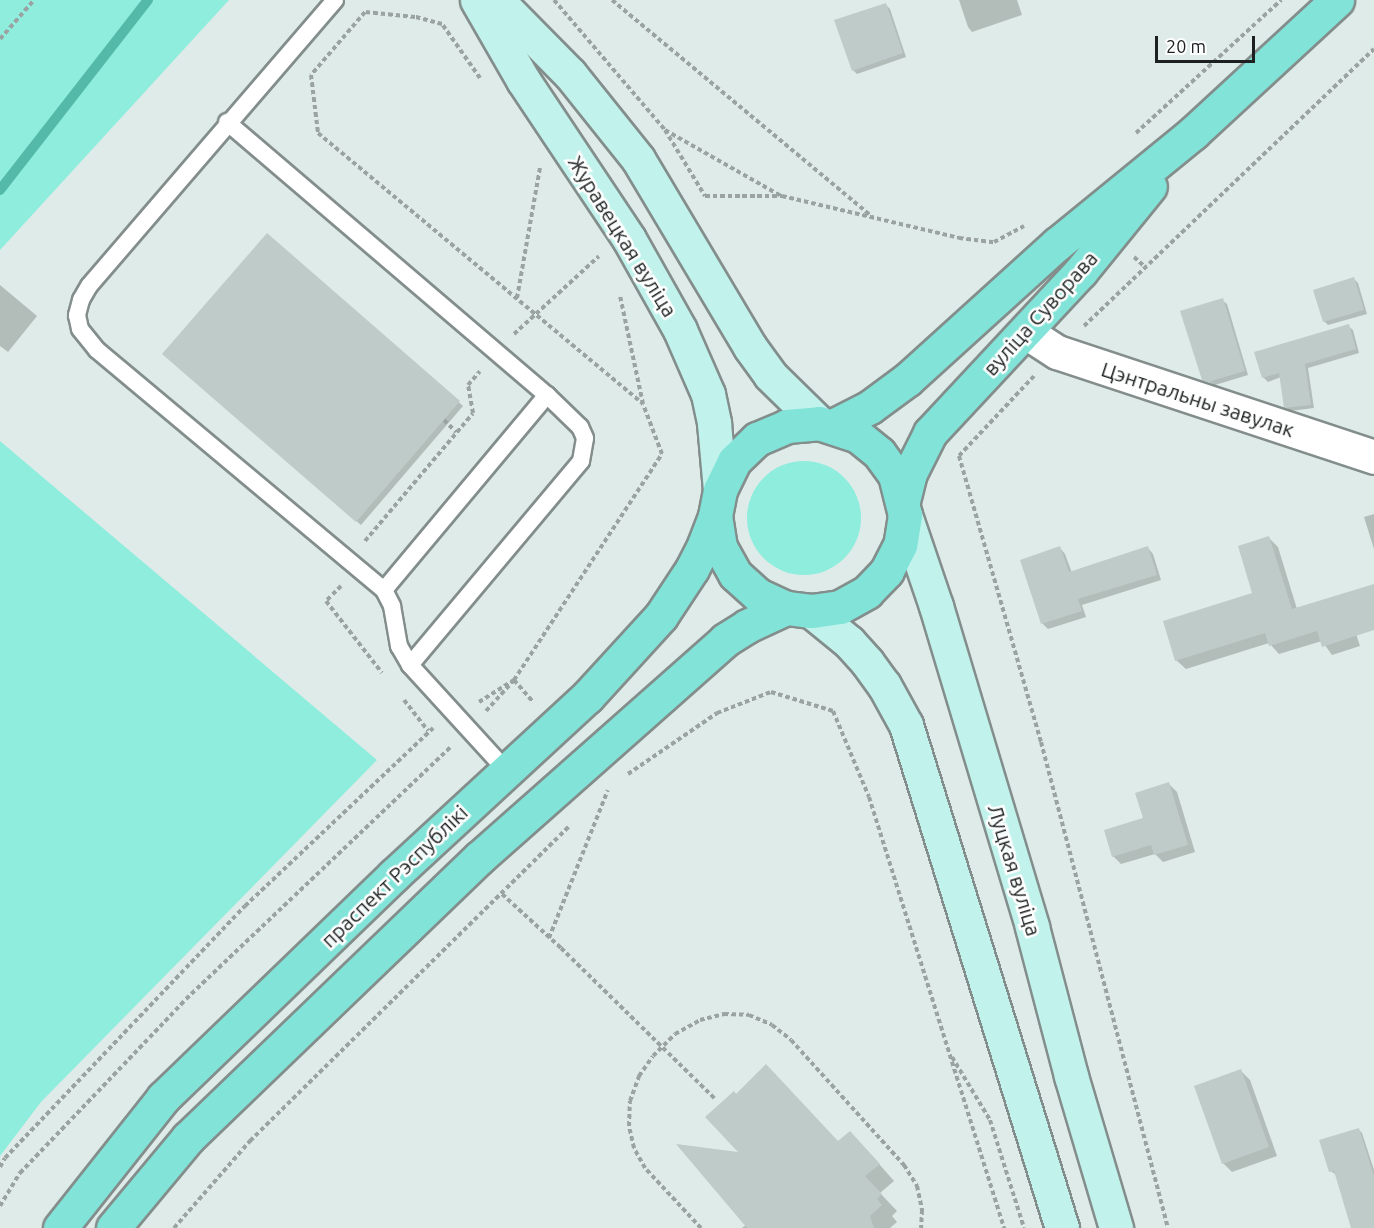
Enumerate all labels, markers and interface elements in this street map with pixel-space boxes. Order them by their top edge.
scale bar [1158,24,1258,62]
text: 20 m [1166,36,1206,56]
street label: Журавецкая вуліца [563,151,683,321]
street label: вуліца Суворава [977,246,1103,380]
street label: Цэнтральны завулак [1098,356,1298,442]
street label: праспект Рэспублікі [316,800,472,952]
street label: Луцкая вуліца [983,801,1047,939]

